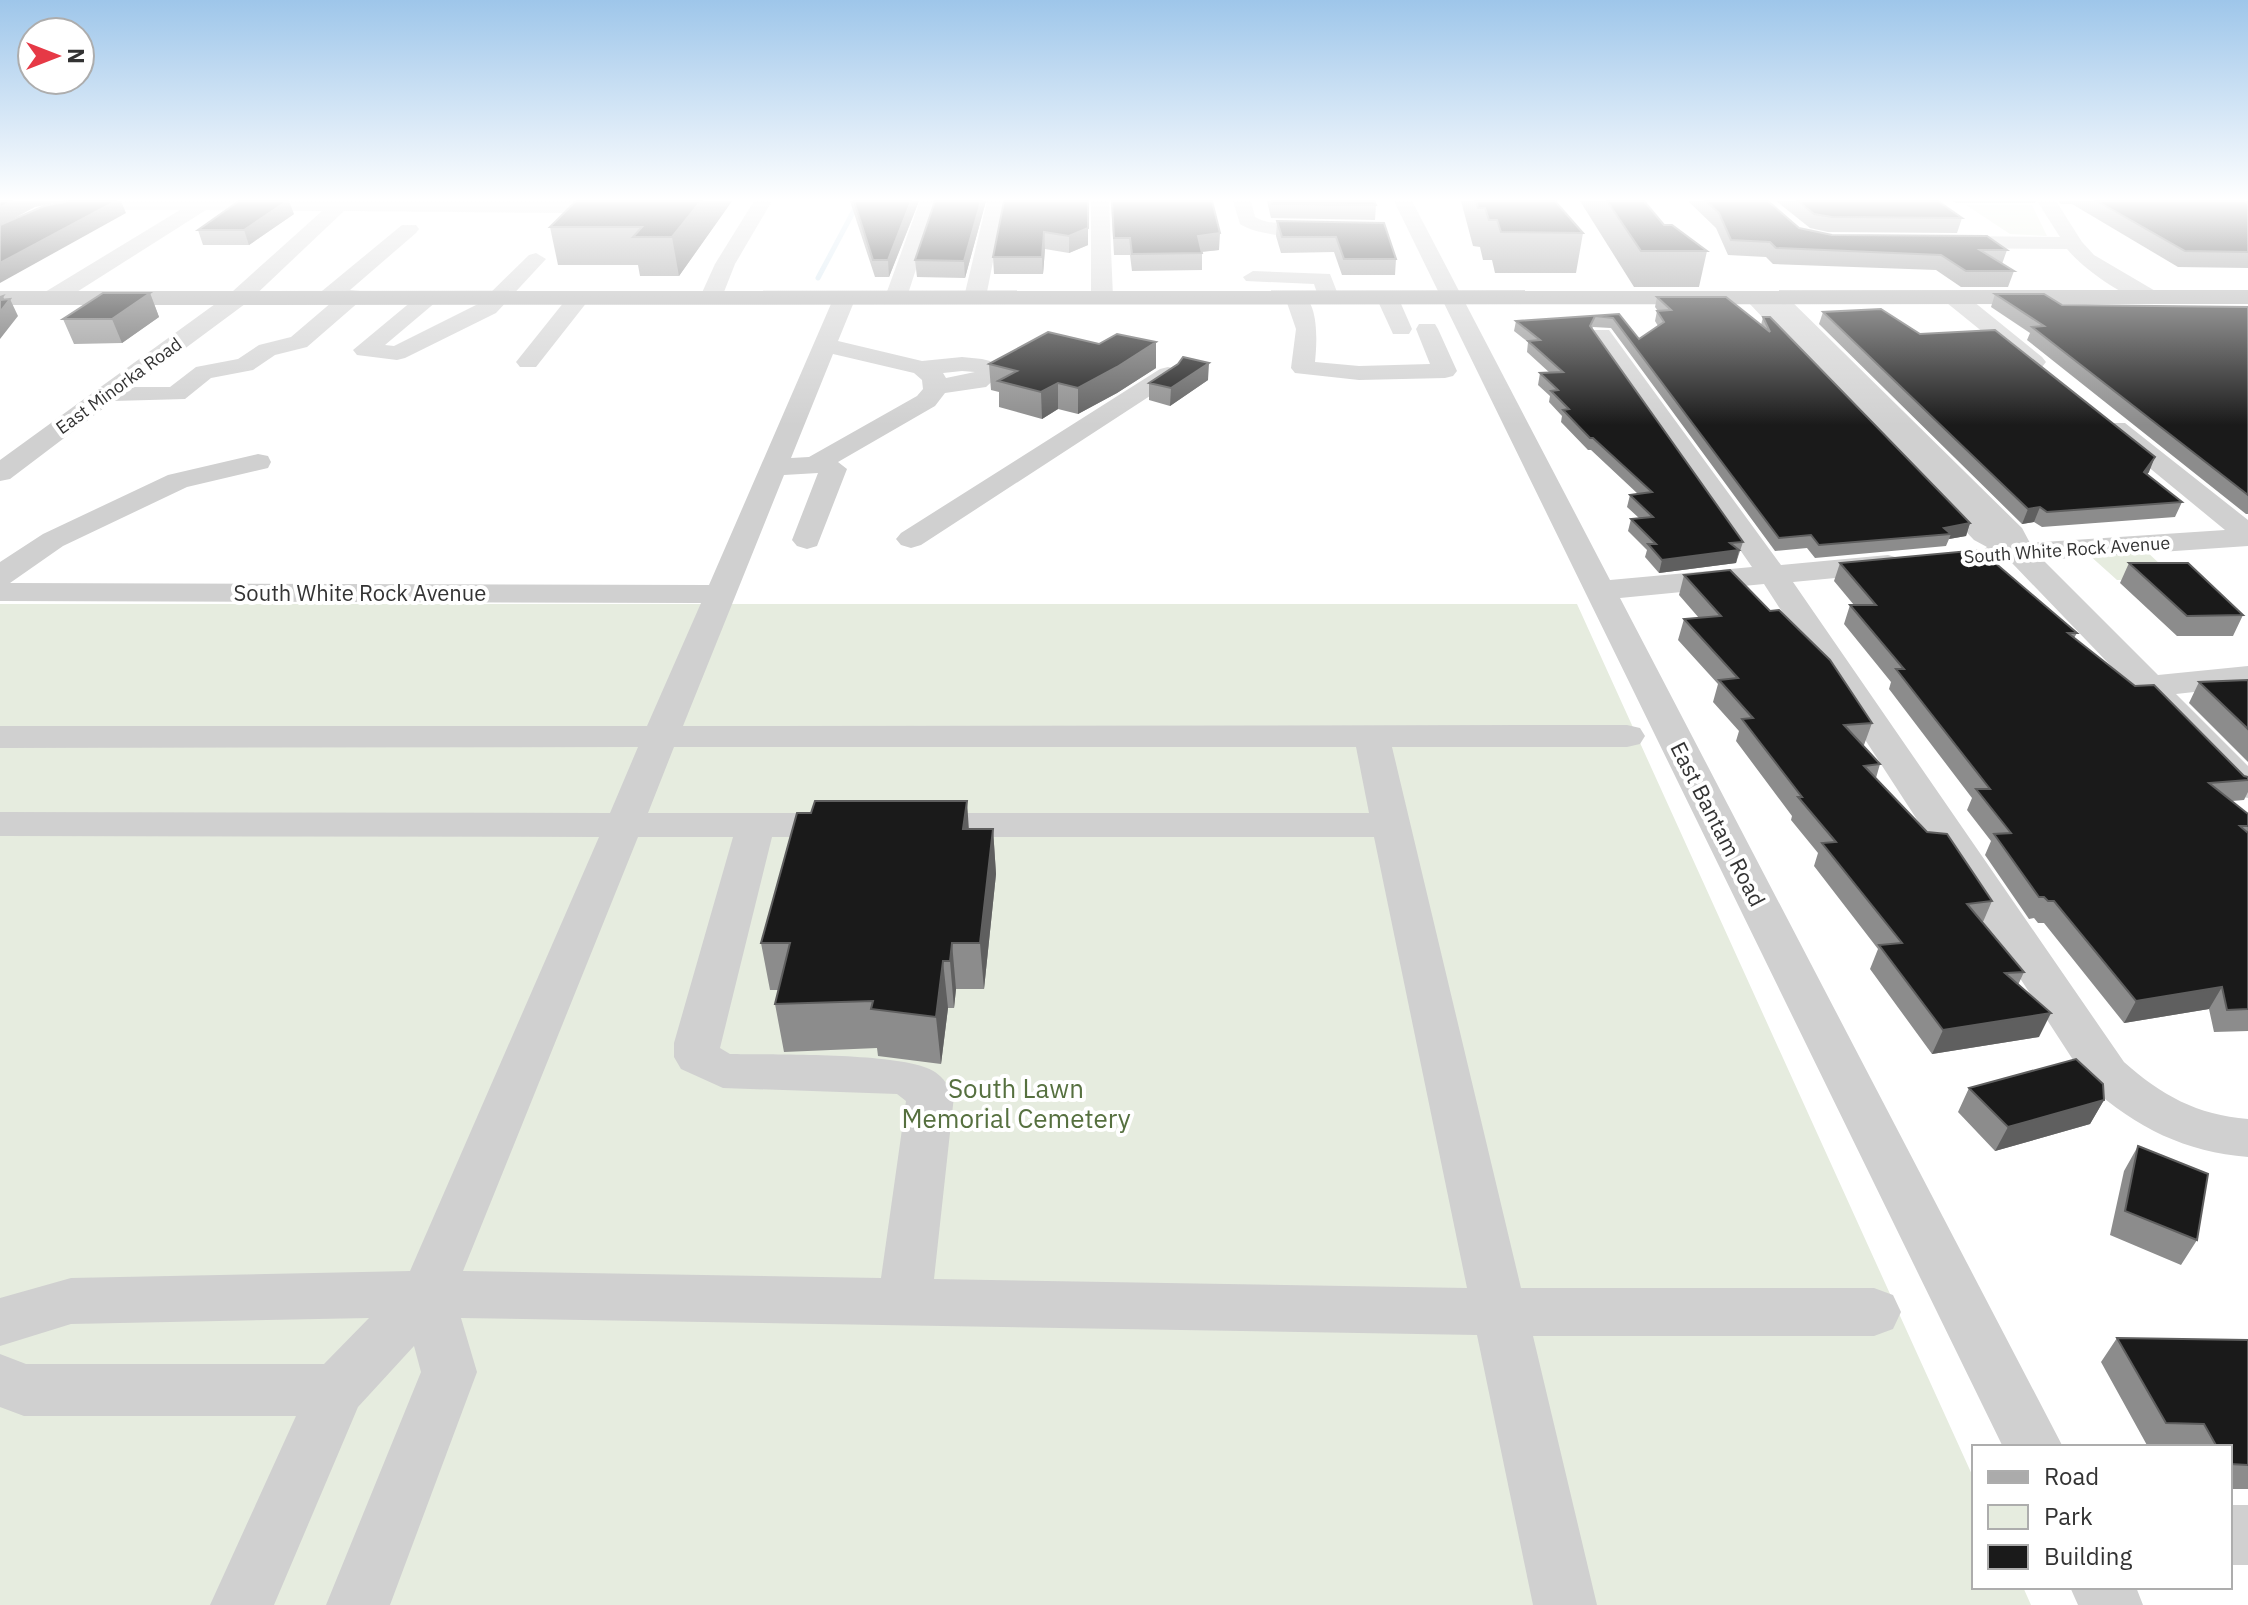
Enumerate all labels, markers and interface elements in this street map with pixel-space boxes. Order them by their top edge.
north arrow [16,16,96,96]
text: N [62,48,91,64]
street label: East Minorka Road [51,332,186,439]
street label: South White Rock Avenue [1963,531,2171,568]
street label: South White Rock Avenue [234,578,486,607]
street label: East Bantam Road [1664,737,1772,911]
park label: South Lawn Memorial Cemetery [901,1071,1131,1135]
legend [1972,1445,2232,1589]
text: Road [2044,1460,2099,1492]
text: Park [2044,1500,2093,1532]
text: Building [2044,1540,2132,1572]

